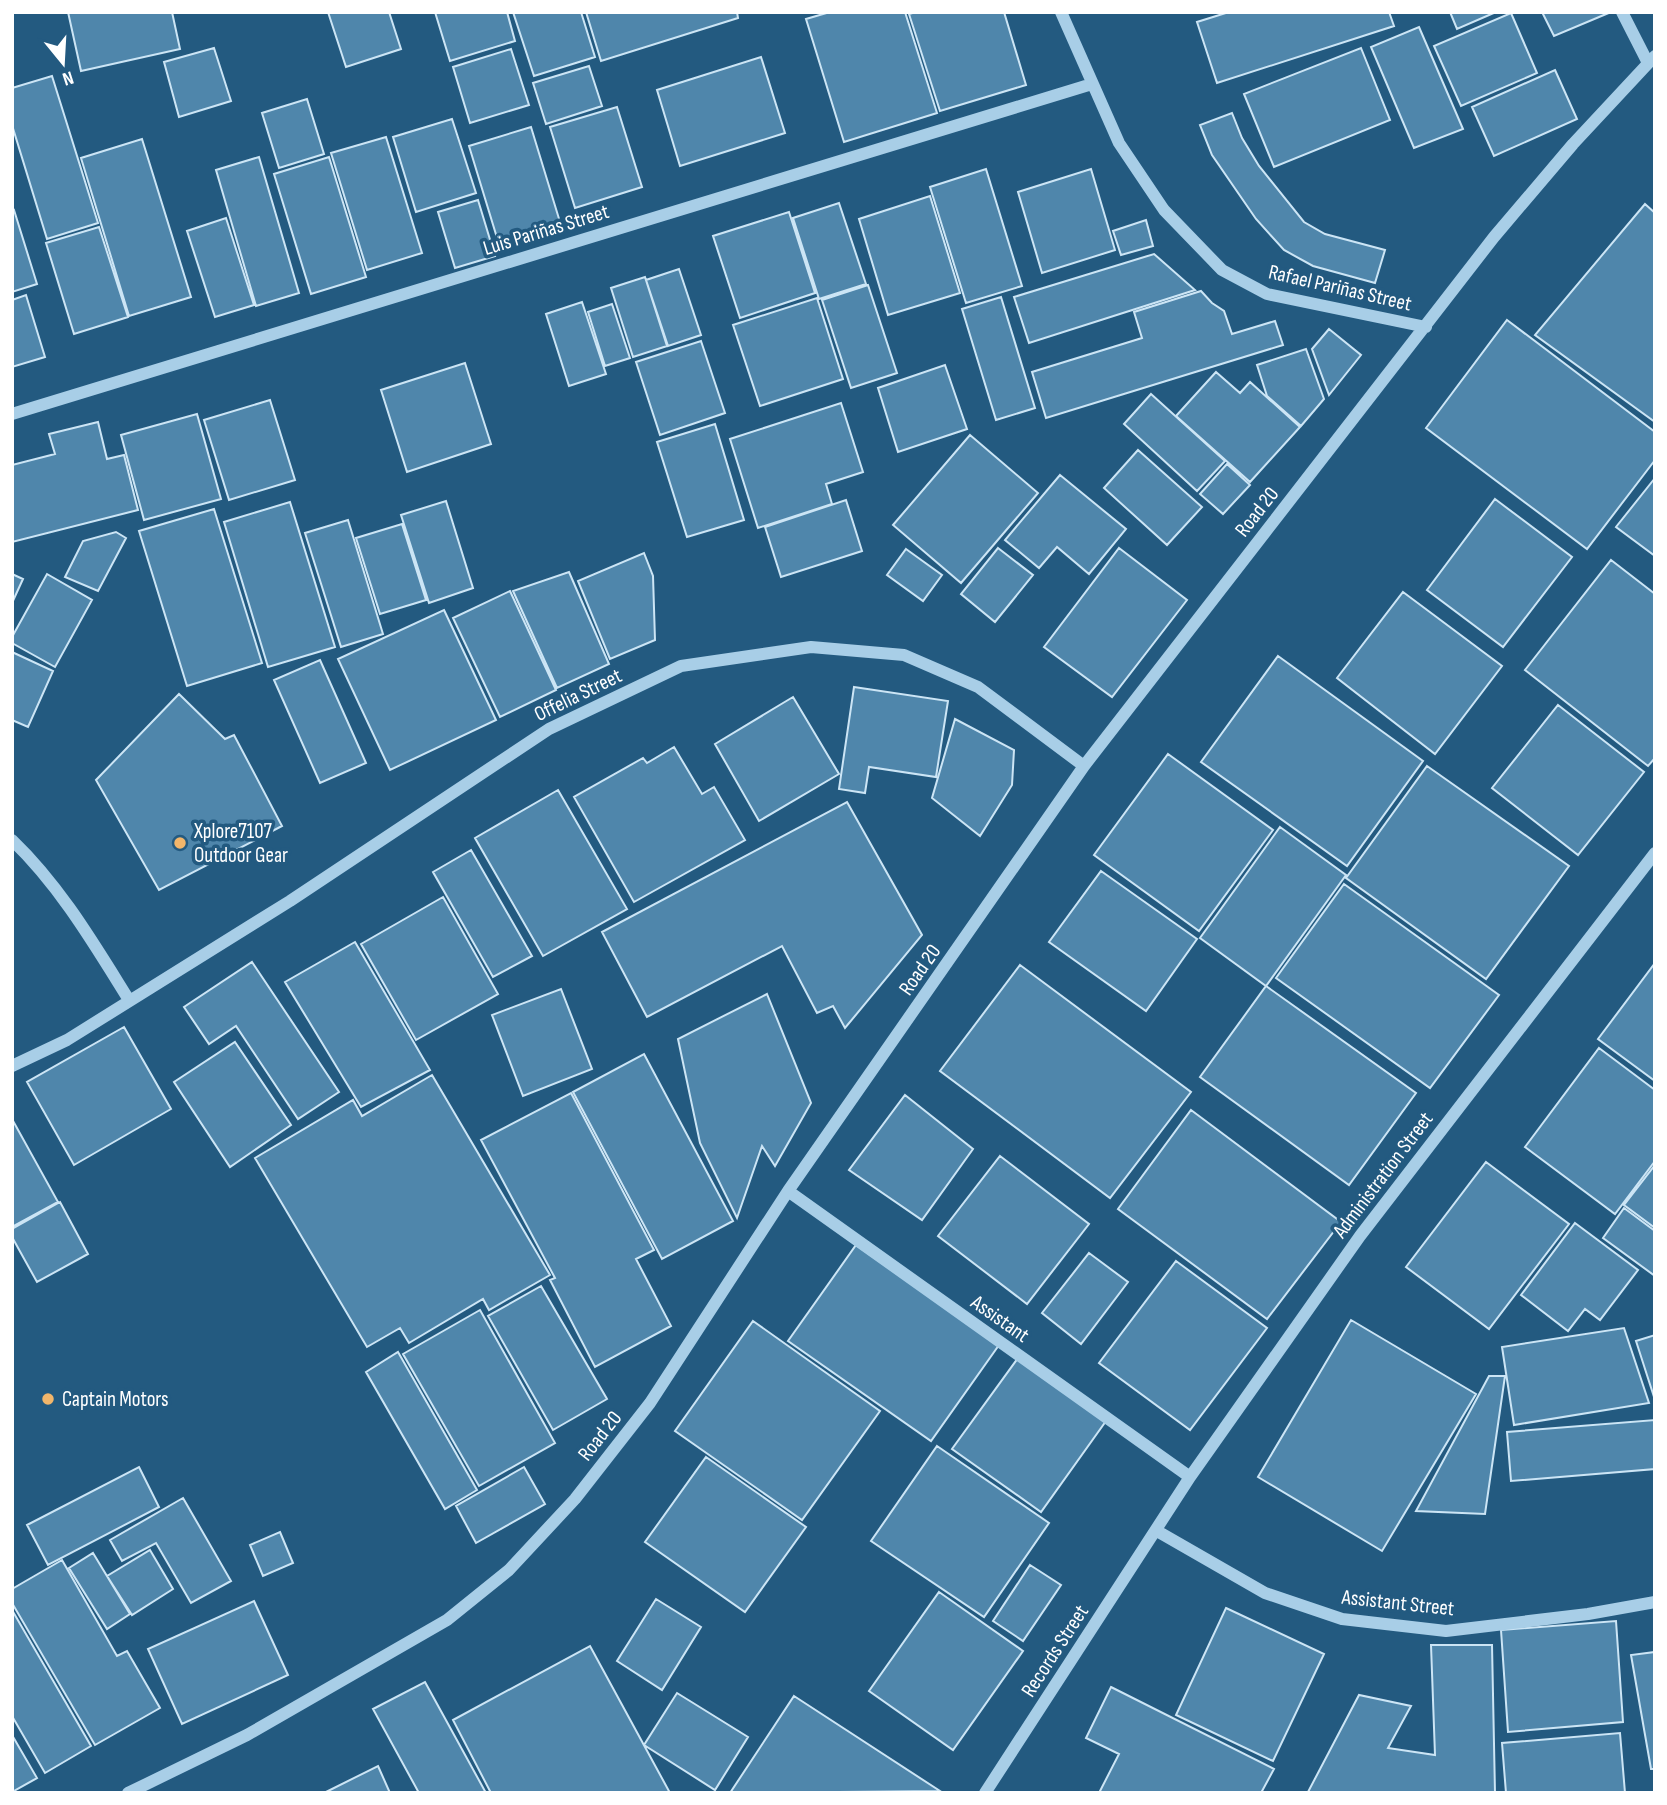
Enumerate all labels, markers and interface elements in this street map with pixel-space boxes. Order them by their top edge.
north arrow [28,28,98,98]
text: N [59,65,76,90]
street label: Luis Pariñas Street [480,199,612,261]
street label: Rafael Pariñas Street [1266,259,1414,317]
street label: Road 20 [1230,482,1284,542]
street label: Offelia Street [530,663,626,727]
place label: Xplore7107 Outdoor Gear [193,819,288,868]
marker: Xplore7107 Outdoor Gear [172,835,188,851]
street label: Road 20 [894,940,946,1000]
street label: Administration Street [1327,1107,1438,1244]
street label: Assistant [965,1289,1034,1348]
place label: Captain Motors [62,1387,169,1412]
marker: Captain Motors [40,1391,56,1407]
street label: Road 20 [573,1406,627,1466]
street label: Assistant Street [1340,1585,1455,1621]
street label: Records Street [1016,1600,1094,1702]

